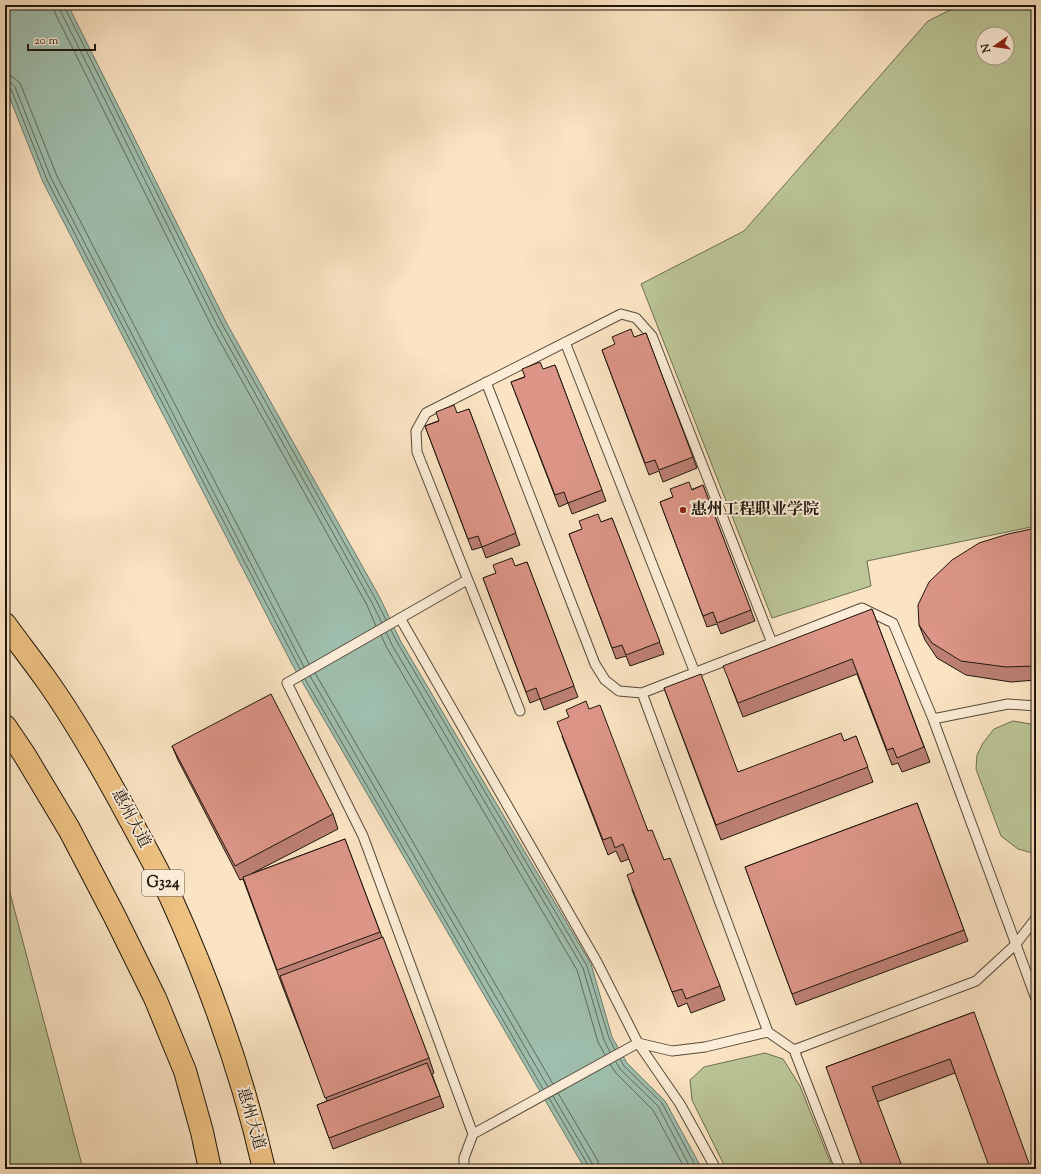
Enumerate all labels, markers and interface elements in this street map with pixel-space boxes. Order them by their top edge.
scale bar [28,26,95,52]
north arrow [975,26,1015,66]
text: 20 m [34,32,59,50]
text: N [977,42,995,55]
place label: 惠州工程职业学院 [691,499,819,522]
marker: 惠州工程职业学院 [678,505,688,515]
street label: 惠州大道 [105,785,155,853]
road number: G324 [142,870,184,896]
street label: 惠州大道 [230,1085,270,1153]

